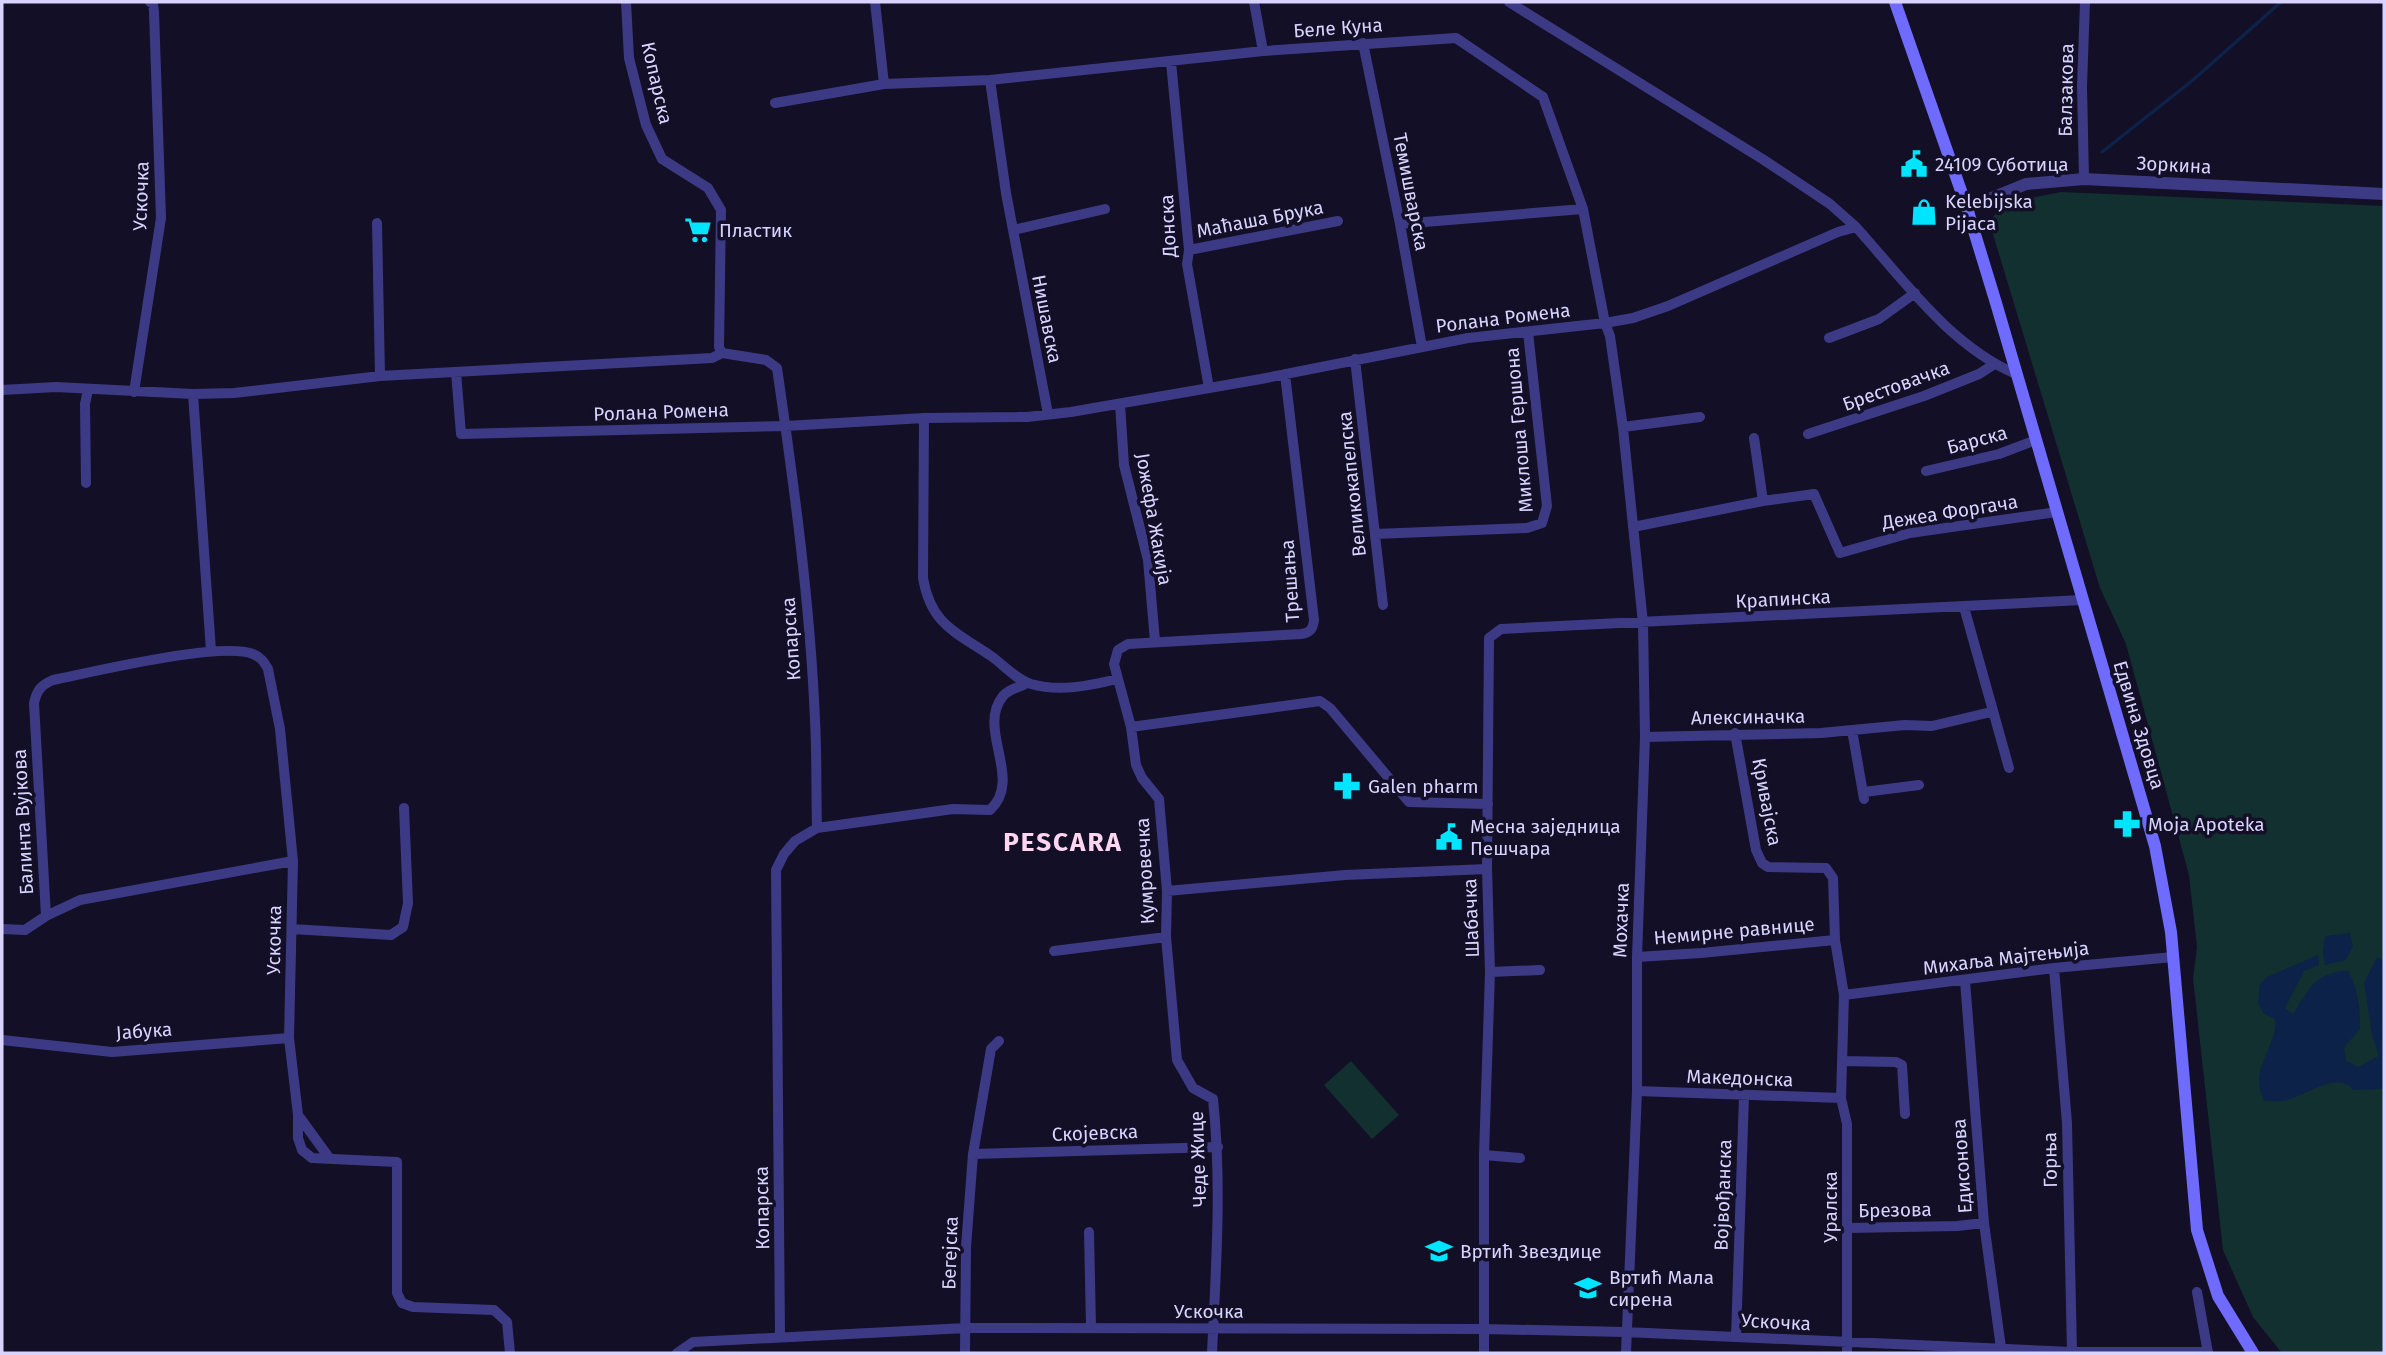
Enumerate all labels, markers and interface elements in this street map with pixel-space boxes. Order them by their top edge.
street label: Беле Куна [1293,13,1383,43]
street label: Копарска [636,40,678,126]
street label: Балзакова [2054,43,2078,137]
street label: Темишварска [1388,131,1434,253]
public building icon: 24109 Суботица [1899,149,1929,179]
street label: Зоркина [2136,152,2212,178]
place label: 24109 Суботица [1935,153,2069,176]
street label: Ускочка [128,161,154,231]
place label: Kelebijska Pijaca [1945,190,2033,235]
street label: Донска [1155,194,1181,259]
street label: Маћаша Брука [1195,195,1325,243]
shop icon: Kelebijska Pijaca [1909,197,1939,227]
supermarket icon: Пластик [683,215,713,245]
place label: Пластик [719,219,792,242]
street label: Нишавска [1027,273,1067,365]
street label: Ролана Ромена [1434,298,1572,338]
street label: Миклоша Гершона [1500,346,1538,514]
street label: Брестовачка [1839,356,1953,416]
street label: Ролана Ромена [593,398,729,426]
street label: Великокапелска [1333,410,1371,558]
street label: Барска [1944,421,2010,459]
street label: Јожефа Жакија [1131,451,1177,587]
street label: Дежеа Форгача [1879,490,2020,534]
street label: Трешања [1276,539,1304,623]
street label: Крапинска [1735,585,1831,613]
street label: Копарска [777,596,805,682]
street label: Едвина Здовца [2109,658,2169,792]
street label: Алексиначка [1691,705,1805,729]
street label: Балинта Вујкова [8,748,38,896]
street label: Кривајска [1747,756,1787,848]
pharmacy icon: Galen pharm [1332,771,1362,801]
place label: Galen pharm [1368,775,1479,798]
pharmacy icon: Moja Apoteka [2112,809,2142,839]
place label: Moja Apoteka [2148,813,2265,836]
place label: Месна заједница Пешчара [1470,815,1621,860]
street label: Кумровечка [1131,817,1159,925]
public building icon: Месна заједница Пешчара [1434,822,1464,852]
district label: PESCARA [1003,827,1123,858]
street label: Шабачка [1458,878,1484,958]
street label: Мохачка [1608,882,1634,958]
street label: Ускочка [262,905,286,975]
street label: Немирне равнице [1653,913,1815,949]
street label: Михаља Мајтењија [1922,936,2090,980]
street label: Јабука [115,1018,173,1044]
street label: Македонска [1686,1065,1794,1091]
street label: Чеде Жице [1185,1111,1211,1207]
street label: Едисонова [1947,1118,1977,1214]
street label: Скојевска [1051,1120,1139,1146]
street label: Горња [2038,1132,2062,1188]
street label: Војвођанска [1710,1139,1736,1251]
street label: Копарска [750,1166,774,1250]
street label: Уралска [1819,1171,1842,1243]
street label: Брезова [1858,1198,1932,1222]
street label: Бегејска [937,1216,963,1290]
school or university icon: Вртић Звездице [1424,1236,1454,1266]
place label: Вртић Звездице [1460,1240,1602,1263]
place label: Вртић Мала сирена [1609,1266,1714,1311]
school or university icon: Вртић Мала сирена [1573,1273,1603,1303]
street label: Ускочка [1174,1300,1244,1323]
street label: Ускочка [1741,1309,1811,1335]

